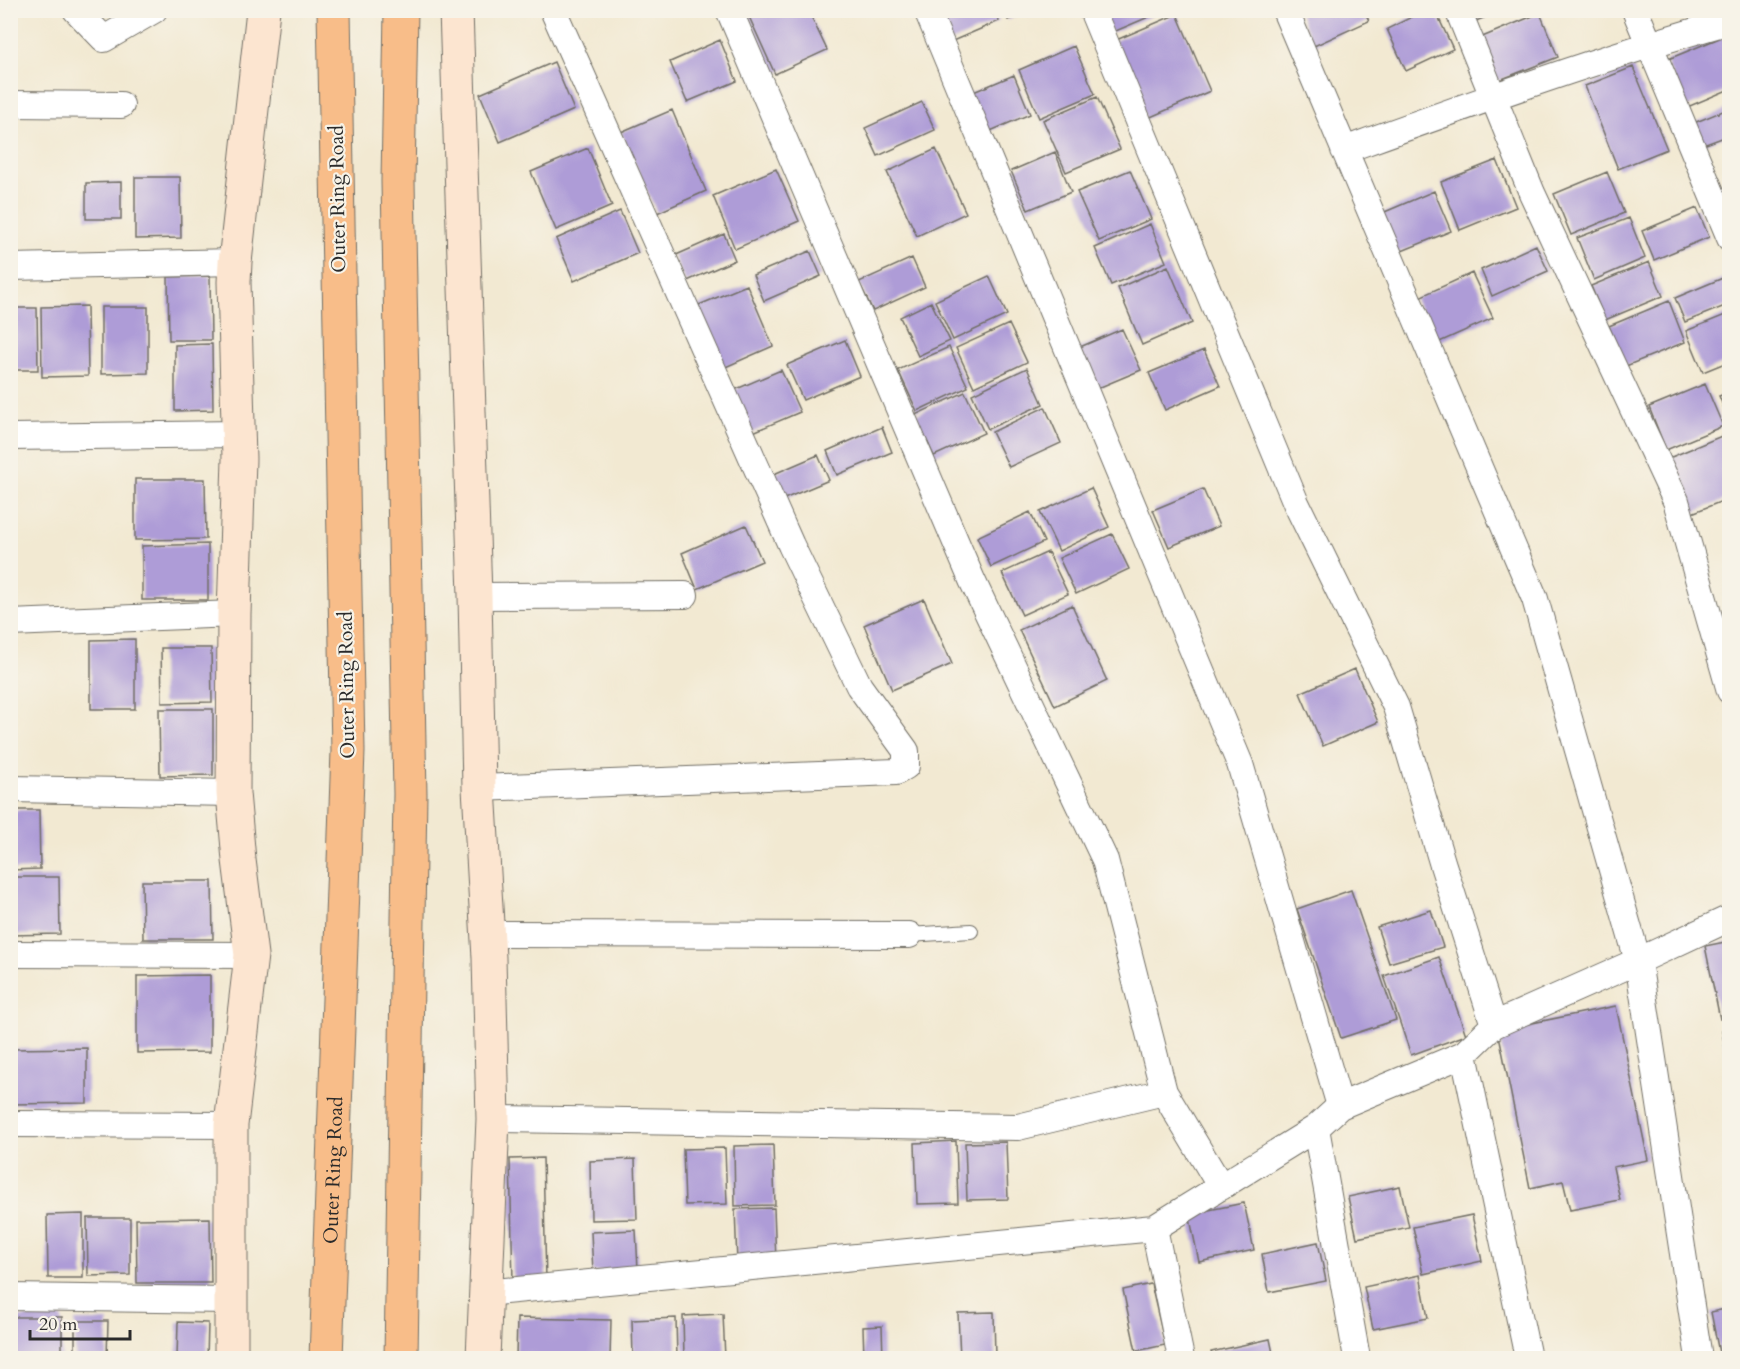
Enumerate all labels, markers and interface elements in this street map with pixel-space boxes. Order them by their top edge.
street label: Outer Ring Road [323,125,352,273]
street label: Outer Ring Road [332,611,361,759]
street label: Outer Ring Road [317,1095,349,1244]
scale bar [30,1303,130,1341]
text: 20 m [39,1312,78,1337]

